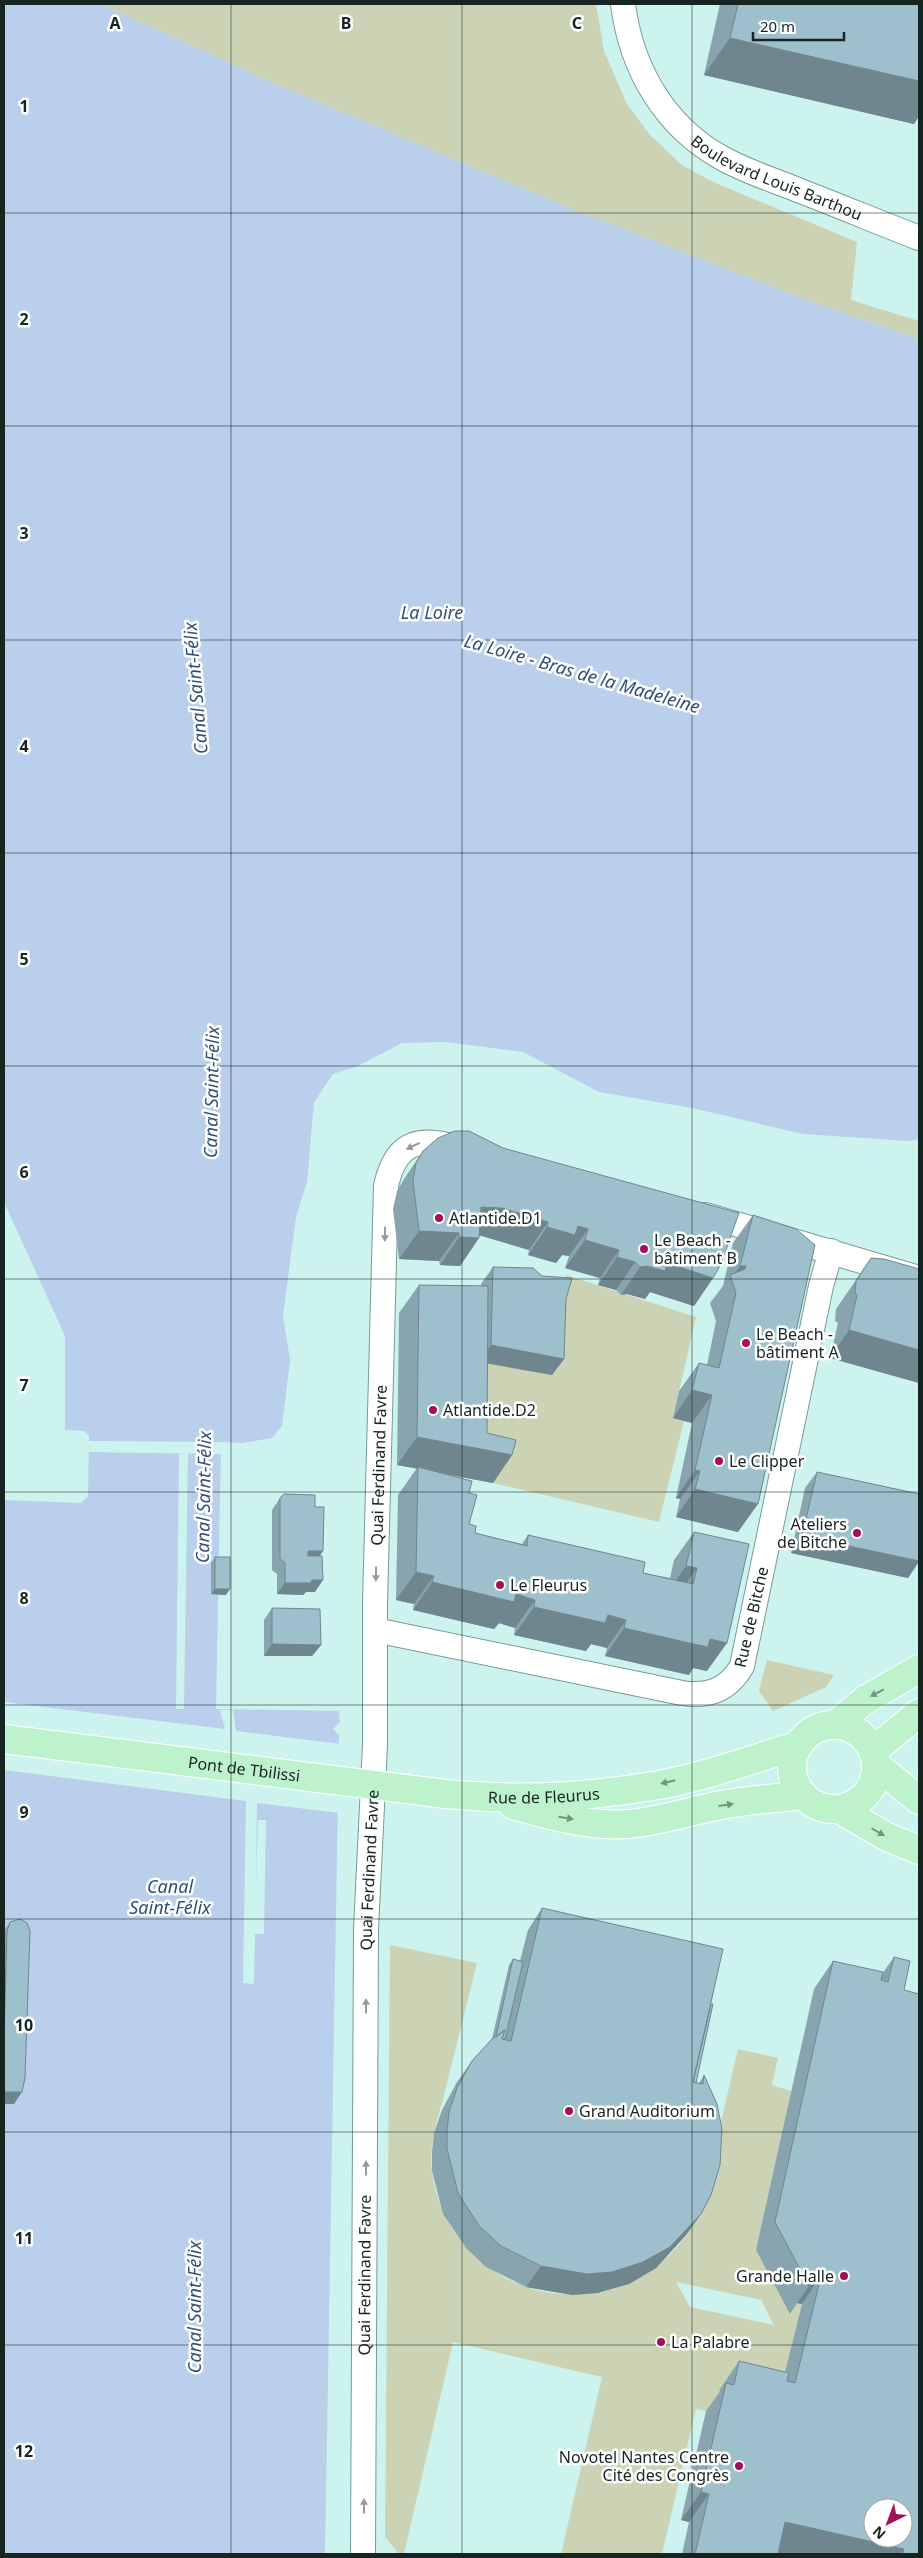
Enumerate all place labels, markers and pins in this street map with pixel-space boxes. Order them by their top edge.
place label: Atlantide.D1 [449,1207,542,1229]
marker: Atlantide.D1 [433,1212,445,1224]
place label: Le Beach - bâtiment B [654,1229,737,1269]
marker: Le Beach - bâtiment B [638,1243,650,1255]
place label: Le Beach - bâtiment A [756,1323,840,1363]
marker: Le Beach - bâtiment A [740,1337,752,1349]
place label: Atlantide.D2 [443,1399,536,1421]
marker: Atlantide.D2 [427,1404,439,1416]
place label: Le Clipper [729,1450,805,1472]
marker: Le Clipper [713,1455,725,1467]
place label: Ateliers de Bitche [777,1513,847,1553]
marker: Ateliers de Bitche [851,1527,863,1539]
place label: Le Fleurus [510,1574,587,1596]
marker: Le Fleurus [494,1579,506,1591]
place label: Grand Auditorium [579,2100,715,2122]
marker: Grand Auditorium [563,2105,575,2117]
place label: Grande Halle [736,2265,834,2287]
marker: Grande Halle [838,2270,850,2282]
place label: La Palabre [671,2331,749,2353]
marker: La Palabre [655,2336,667,2348]
place label: Novotel Nantes Centre Cité des Congrès [559,2446,729,2486]
marker: Novotel Nantes Centre Cité des Congrès [733,2460,745,2472]

